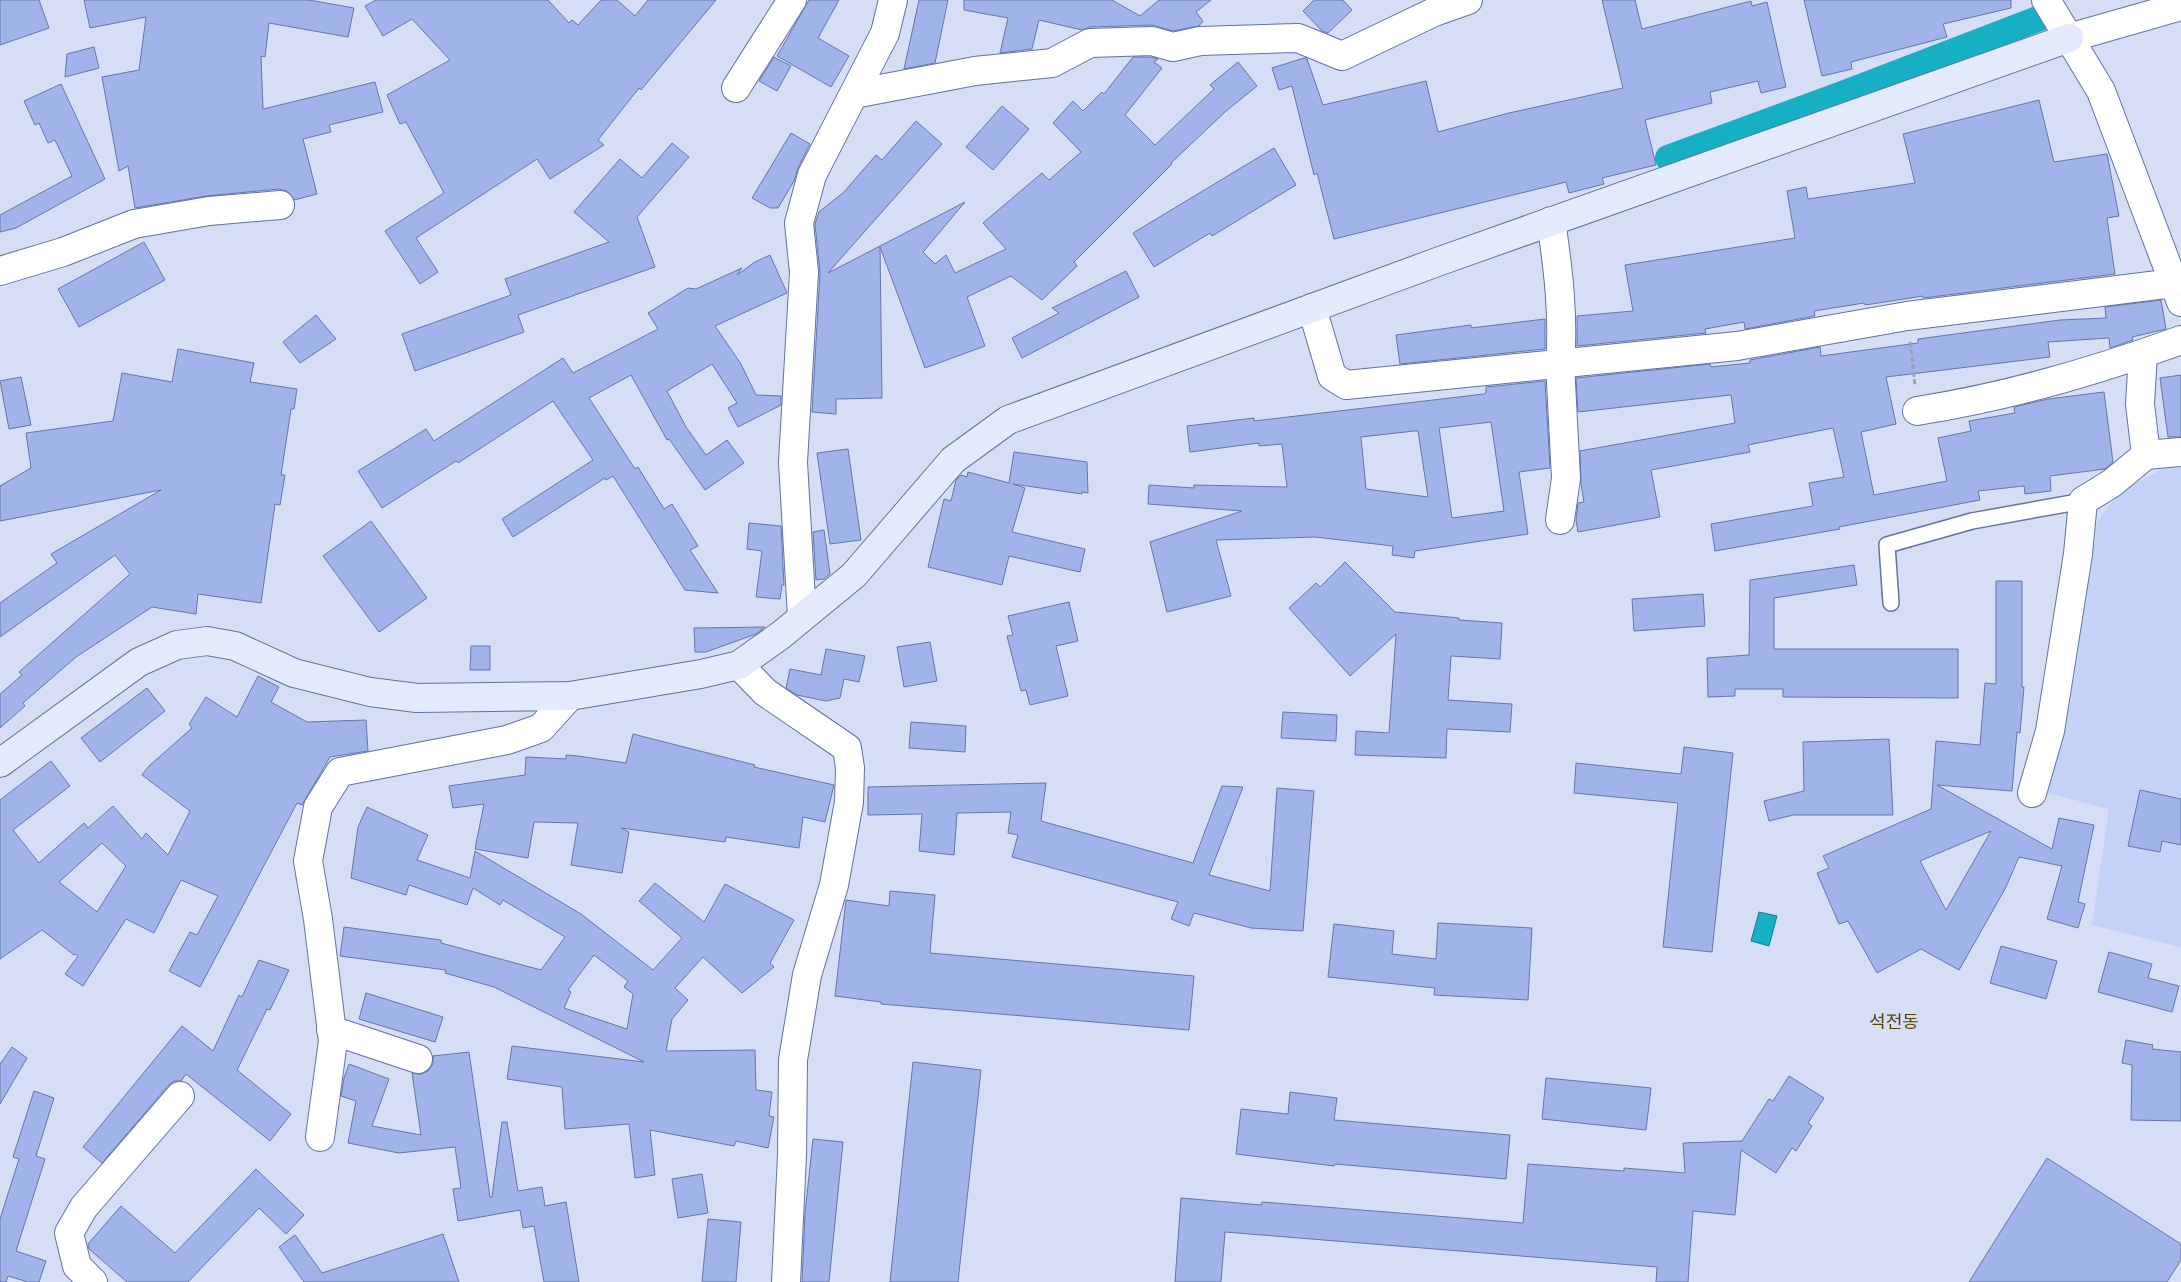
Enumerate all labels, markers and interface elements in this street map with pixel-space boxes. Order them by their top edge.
district label: 석전동 [1869,1010,1919,1032]

